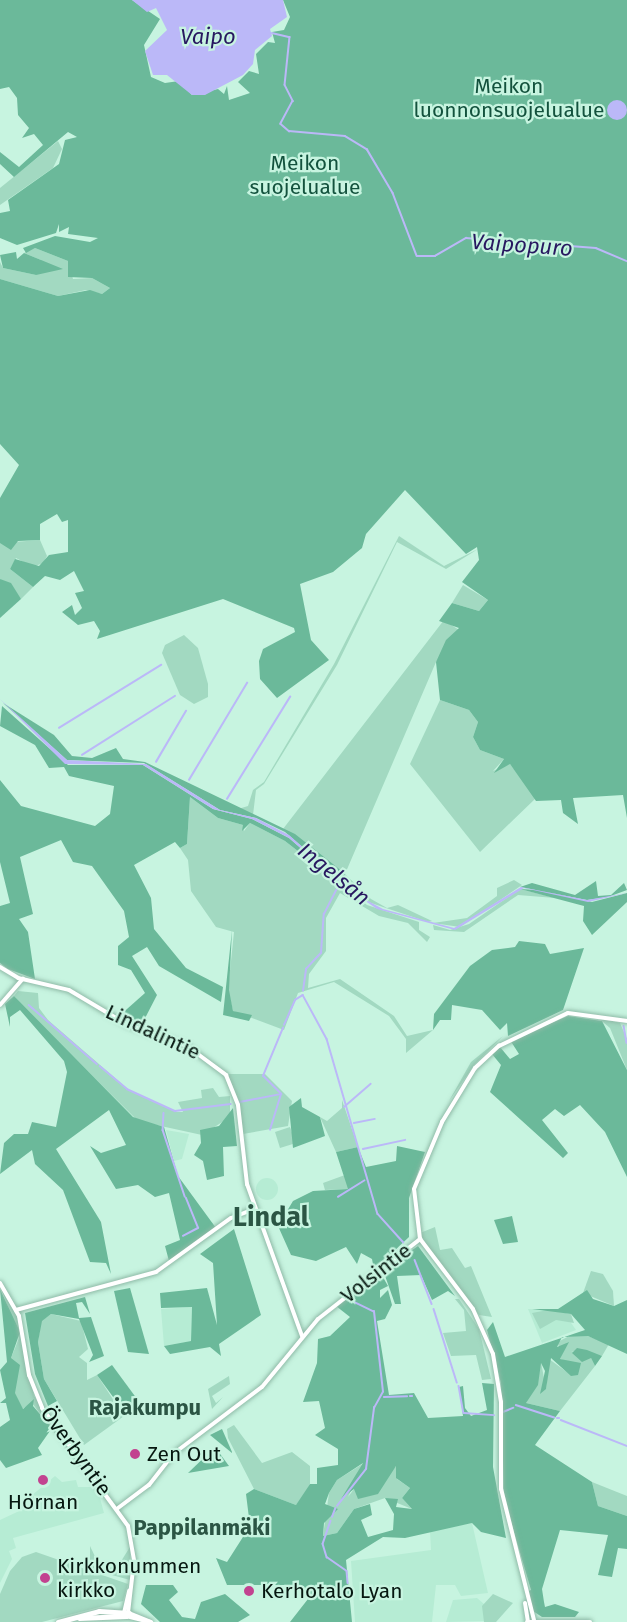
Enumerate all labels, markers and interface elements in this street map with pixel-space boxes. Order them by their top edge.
water label: Vaipo [180,24,236,50]
park label: Meikon luonnonsuojelualue [414,73,604,123]
park label: Meikon suojelualue [249,150,361,200]
water label: Vaipopuro [470,228,574,262]
water label: Ingelsån [293,837,375,911]
street label: Lindalintie [102,999,204,1065]
district label: Lindal [233,1202,309,1234]
street label: Volsintie [336,1238,416,1308]
district label: Rajakumpu [89,1395,201,1421]
street label: Överbyntie [35,1401,117,1501]
place label: Zen Out [147,1441,221,1467]
marker: Zen Out [128,1447,142,1461]
marker: Hörnan [36,1473,50,1487]
place label: Hörnan [8,1489,78,1515]
district label: Pappilanmäki [134,1515,270,1541]
place label: Kirkkonummen kirkko [57,1553,201,1603]
marker: Kirkkonummen kirkko [38,1571,52,1585]
place label: Kerhotalo Lyan [261,1578,402,1604]
marker: Kerhotalo Lyan [242,1584,256,1598]

